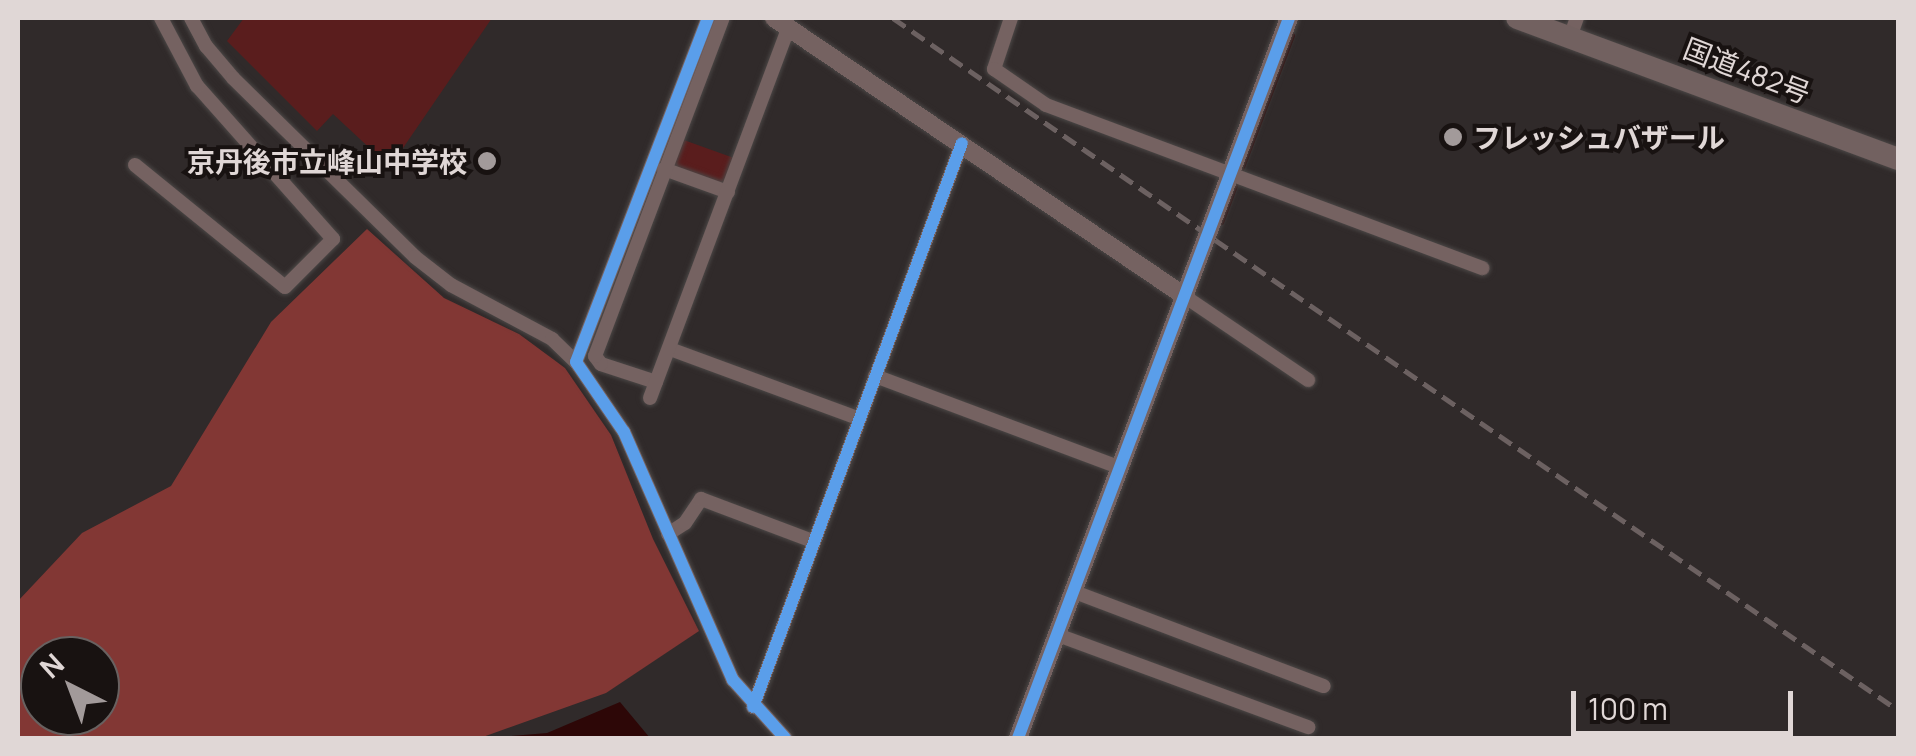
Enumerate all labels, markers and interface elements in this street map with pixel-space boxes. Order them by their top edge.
street label: 国道482号 [1679,31,1815,109]
place label: フレッシュバザール [1473,120,1725,154]
marker: フレッシュバザール [1442,126,1464,148]
place label: 京丹後市立峰山中学校 [187,144,467,178]
marker: 京丹後市立峰山中学校 [476,150,498,172]
north arrow [20,636,120,736]
text: N [31,644,71,686]
scale bar [1576,671,1798,733]
text: 100 m [1588,688,1668,729]

